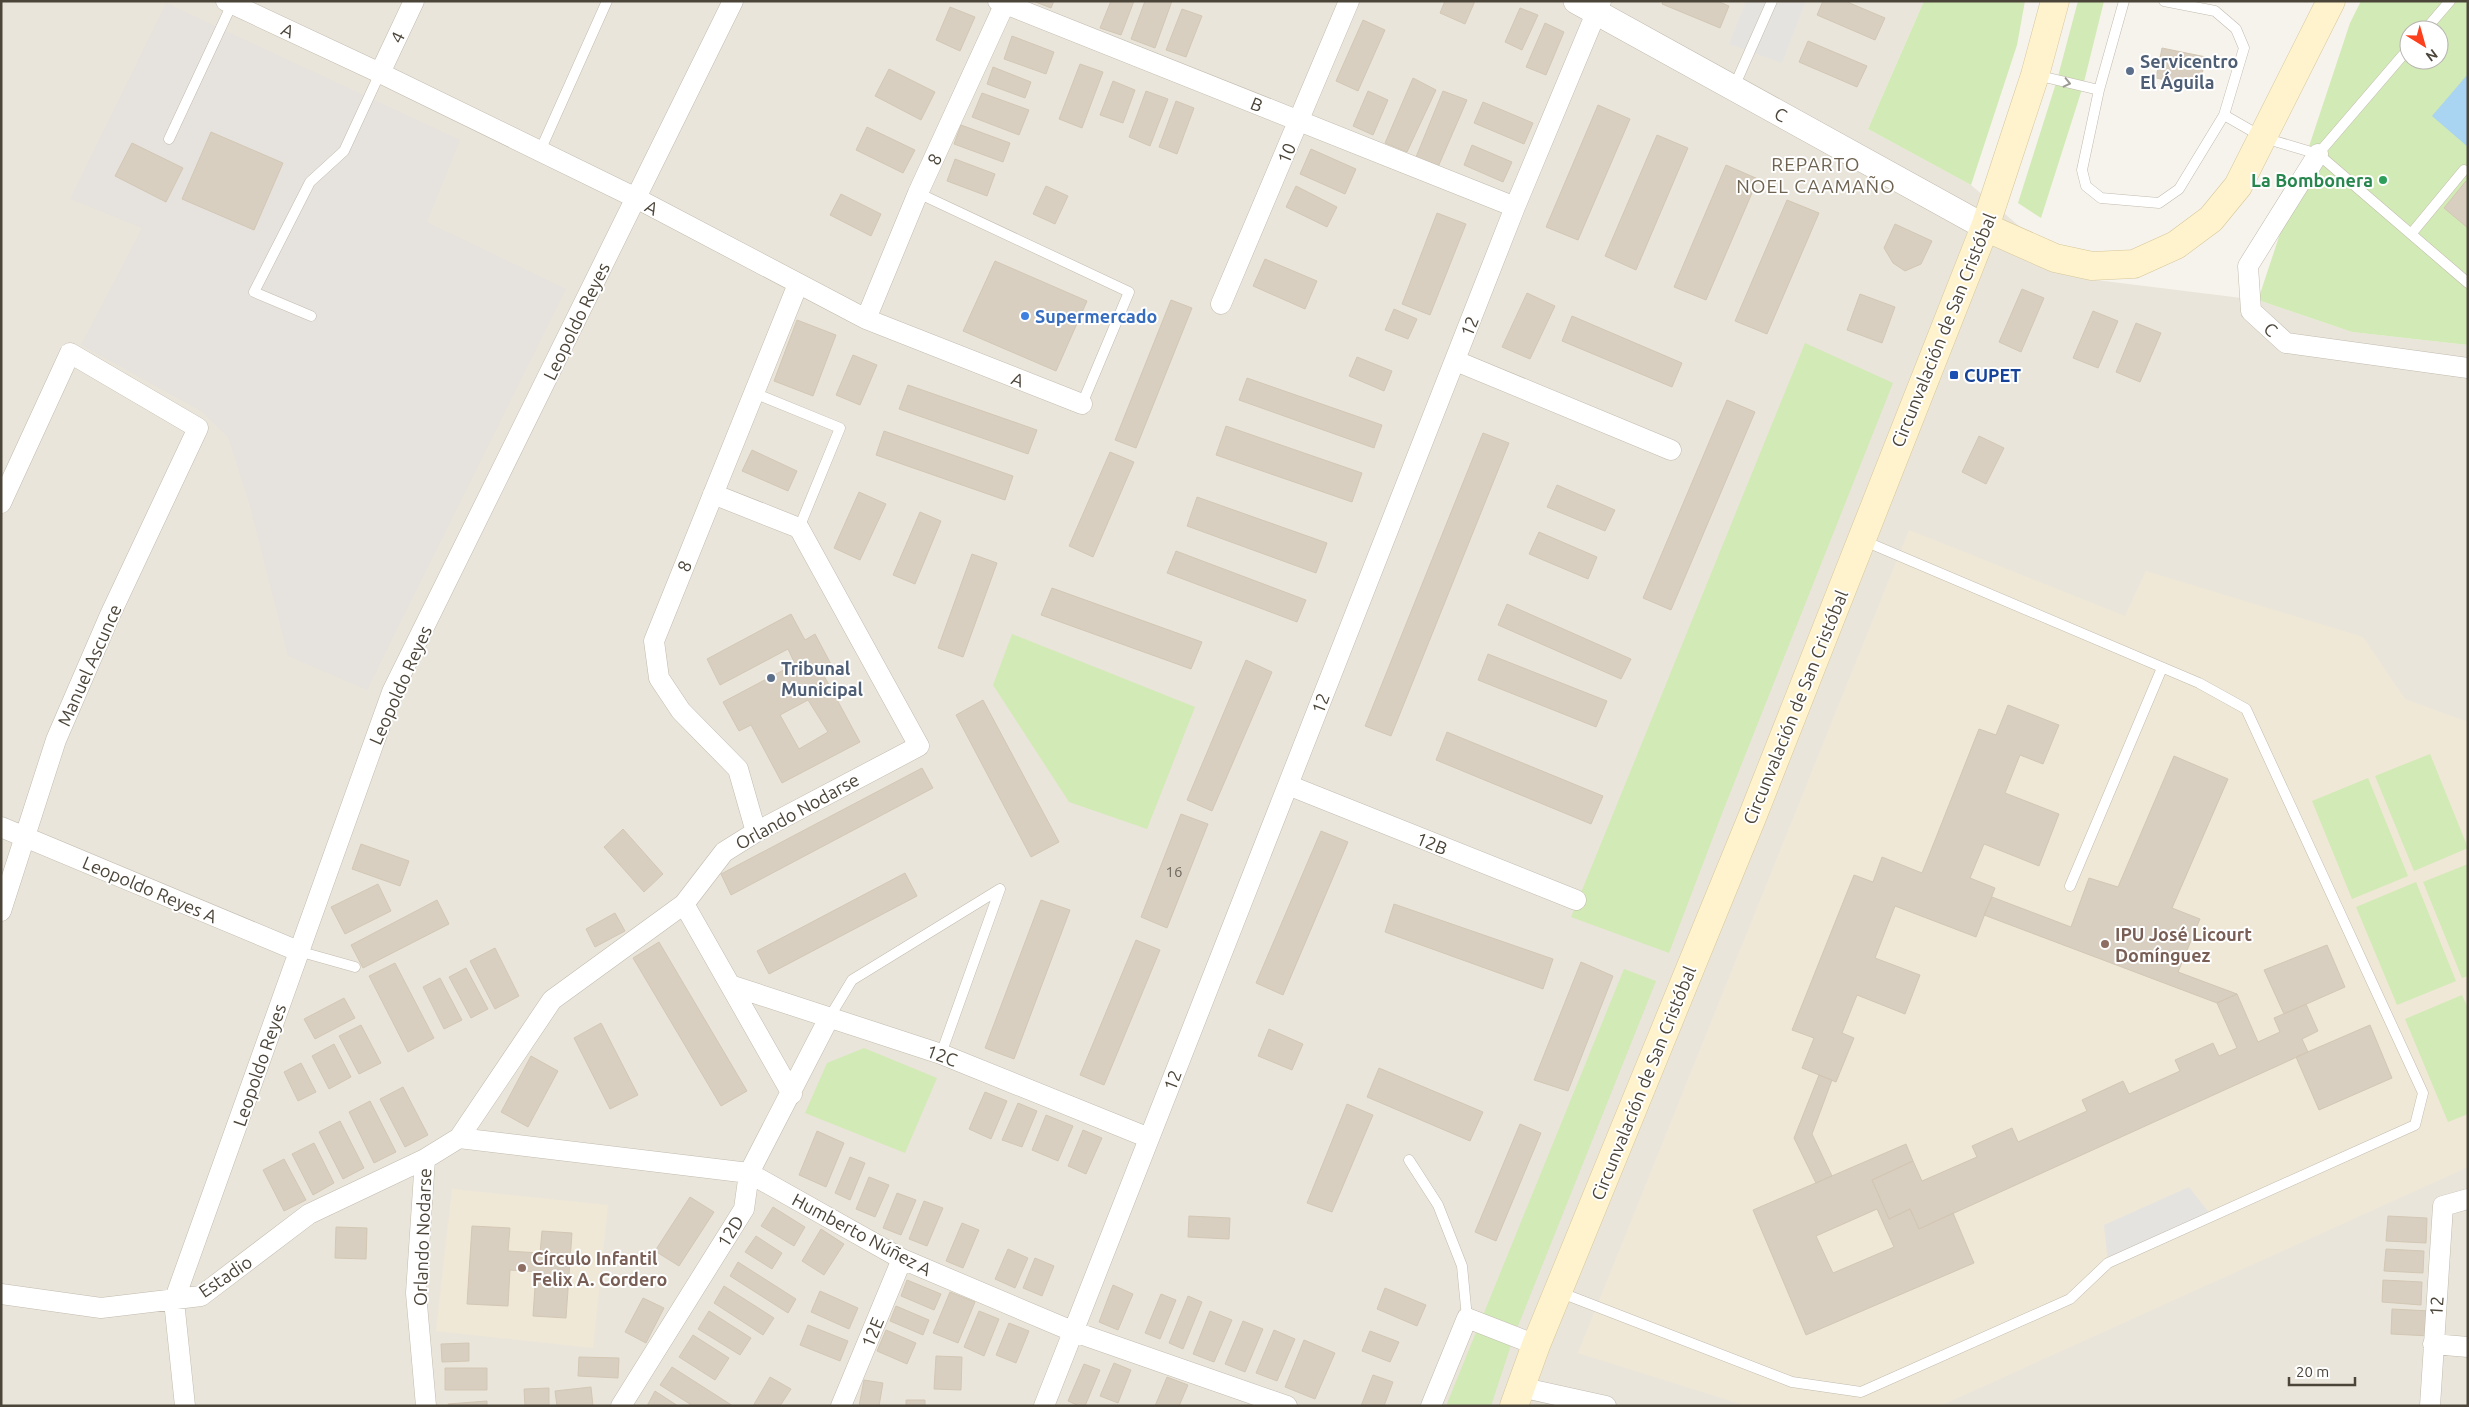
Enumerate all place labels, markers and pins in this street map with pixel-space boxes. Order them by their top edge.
place label: Servicentro El Águila [2140,51,2238,92]
marker: Servicentro El Águila [2124,65,2136,77]
place label: La Bombonera [2251,170,2373,190]
marker: La Bombonera [2377,174,2389,186]
place label: Supermercado [1035,306,1157,326]
marker: Supermercado [1019,310,1031,322]
place label: CUPET [1964,365,2021,385]
marker: CUPET [1948,369,1960,381]
place label: Tribunal Municipal [781,658,863,699]
marker: Tribunal Municipal [765,672,777,684]
place label: IPU José Licourt Domínguez [2115,924,2252,965]
marker: IPU José Licourt Domínguez [2099,938,2111,950]
place label: Círculo Infantil Felix A. Cordero [532,1248,667,1289]
marker: Círculo Infantil Felix A. Cordero [516,1262,528,1274]

